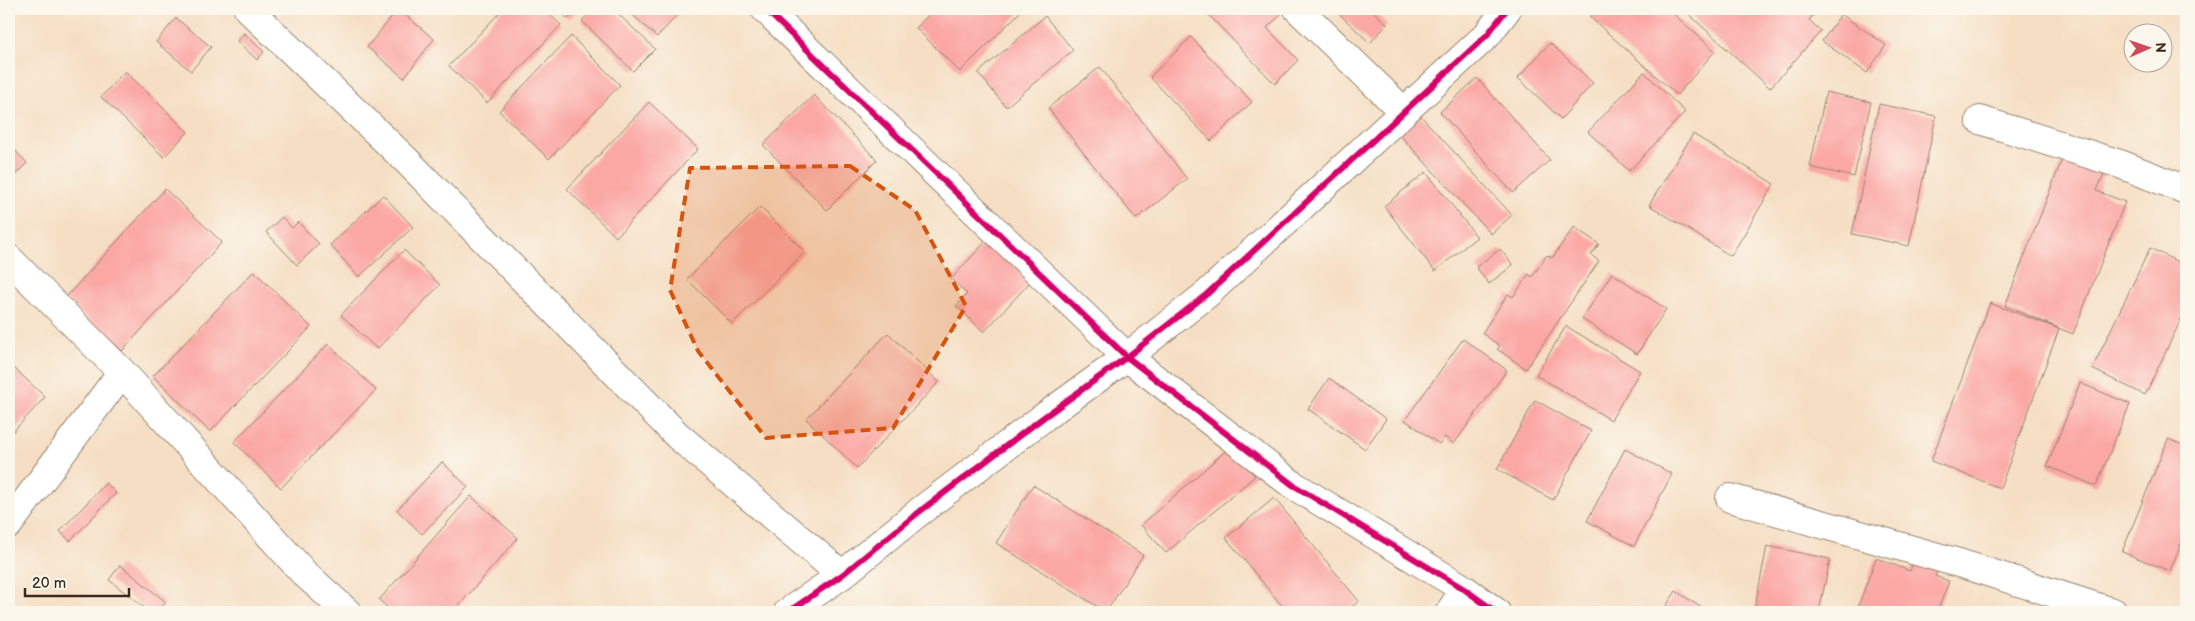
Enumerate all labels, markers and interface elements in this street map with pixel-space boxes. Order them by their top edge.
north arrow [2122,22,2172,72]
text: N [2152,42,2169,53]
scale bar [25,566,129,598]
text: 20 m [32,574,66,593]

